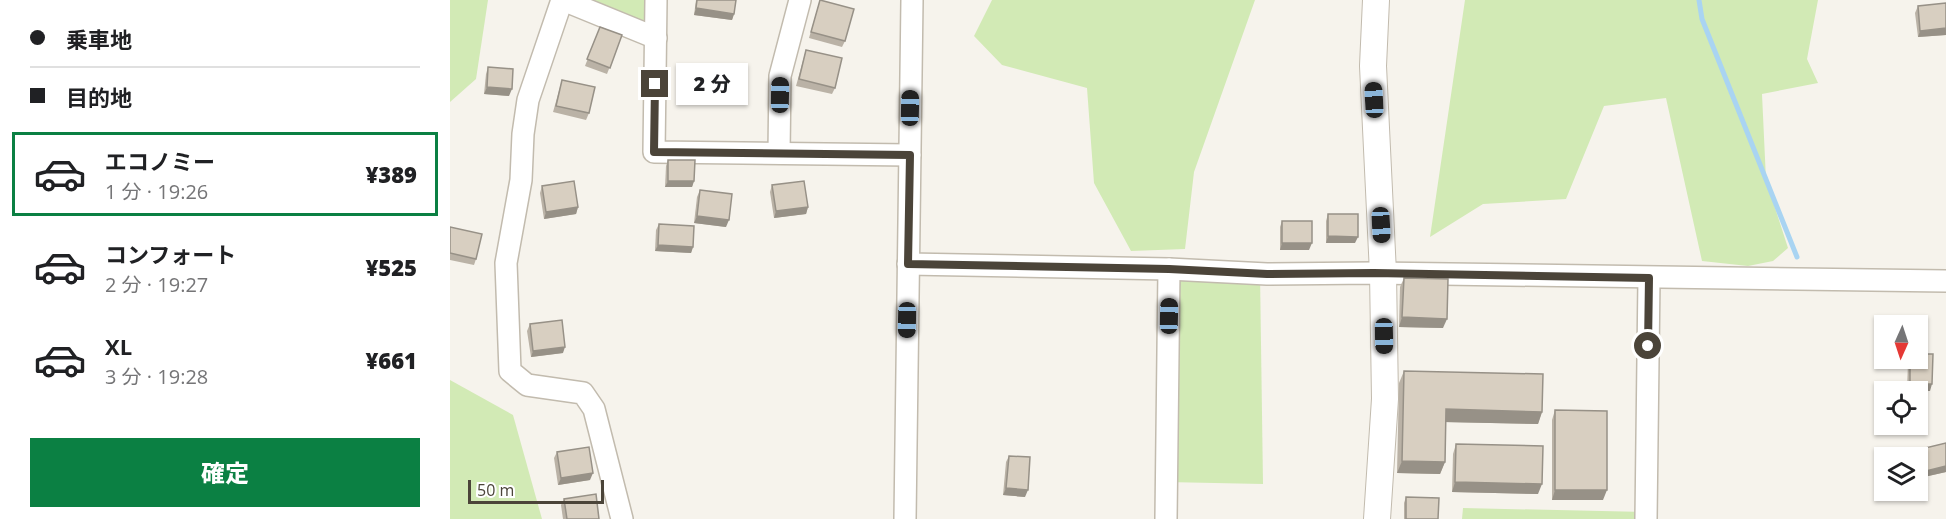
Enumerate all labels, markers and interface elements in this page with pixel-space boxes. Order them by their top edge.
text: 乗車地 [66,24,132,54]
callout: 2 分 [676,63,748,105]
route end [641,70,668,97]
text: 2 分 [694,70,730,97]
car [771,77,789,113]
text: 目的地 [66,82,132,112]
car [1364,82,1384,118]
car [901,90,919,126]
text: エコノミー [105,146,215,176]
icon: car [33,147,87,201]
text: ¥389 [365,159,417,189]
text: 1 分 · 19:26 [105,178,208,205]
car [1371,207,1391,243]
text: コンフォート [105,239,236,269]
icon: car [33,240,87,294]
text: ¥525 [365,252,417,282]
text: 2 分 · 19:27 [105,271,208,298]
car [1160,298,1178,334]
car [898,302,916,338]
north arrow [1874,315,1928,369]
map controls [1874,315,1928,501]
car [1375,318,1393,354]
text: XL [105,331,132,361]
route start [1634,332,1661,359]
icon: car [33,333,87,387]
text: ¥661 [365,345,417,375]
text: 3 分 · 19:28 [105,363,208,390]
button: locate [1874,381,1928,435]
button: 確定 [30,438,420,507]
button: layers [1874,447,1928,501]
scale bar [468,477,604,504]
text: 50 m [477,479,514,501]

